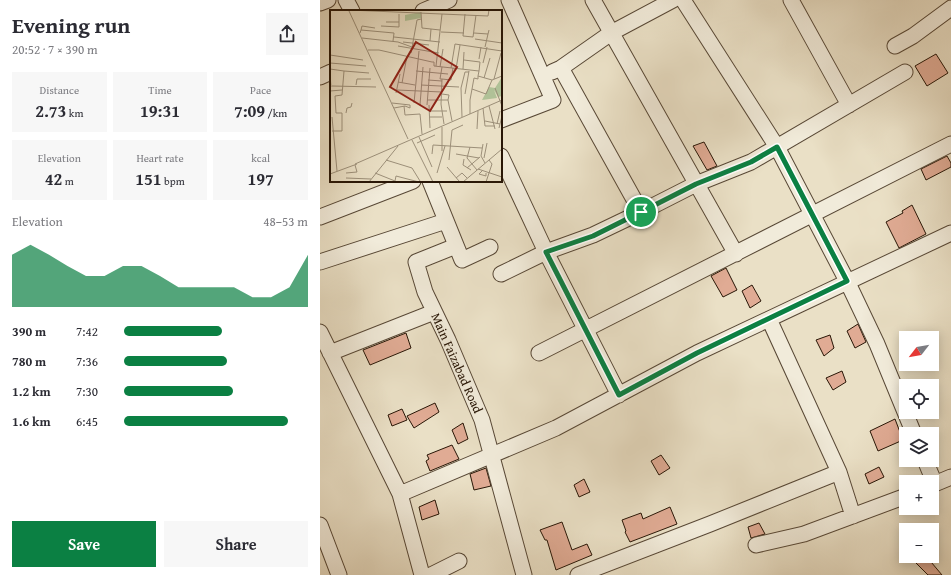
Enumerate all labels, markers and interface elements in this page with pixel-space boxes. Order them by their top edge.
text: Evening run [12,9,130,41]
inset map [330,10,502,182]
button: share [266,13,308,55]
text: 20:52 · 7 × 390 m [12,40,98,59]
text: Distance [40,82,79,98]
text: Time [148,82,172,98]
text: Pace [250,82,271,98]
text: 2.73 [35,98,66,123]
text: 19:31 [140,98,180,123]
text: 7:09 [234,98,265,123]
text: km [66,105,83,121]
text: /km [265,105,287,121]
text: Elevation [38,150,81,166]
text: Heart rate [136,150,184,166]
text: kcal [251,150,270,166]
text: 42 [45,166,62,191]
text: 151 [135,166,162,191]
text: 197 [247,166,274,191]
text: m [62,173,74,189]
text: bpm [162,173,185,189]
pin [624,195,658,229]
icon: arrive [630,201,652,223]
text: Elevation [12,212,63,231]
text: 48–53 m [263,212,308,231]
street label: Main Faizabad Road [426,310,488,416]
text: 390 m [12,322,46,341]
text: 7:42 [76,322,98,341]
north arrow [899,331,939,371]
map controls [899,331,939,563]
text: 780 m [12,352,46,371]
text: 7:36 [76,352,98,371]
button: locate [899,379,939,419]
text: 1.2 km [12,382,51,401]
text: 7:30 [76,382,98,401]
text: 1.6 km [12,412,51,431]
text: 6:45 [76,412,98,431]
button: layers [899,427,939,467]
button: + [899,475,939,515]
button: Save [12,521,156,567]
button: Share [164,521,308,567]
button: − [899,523,939,563]

